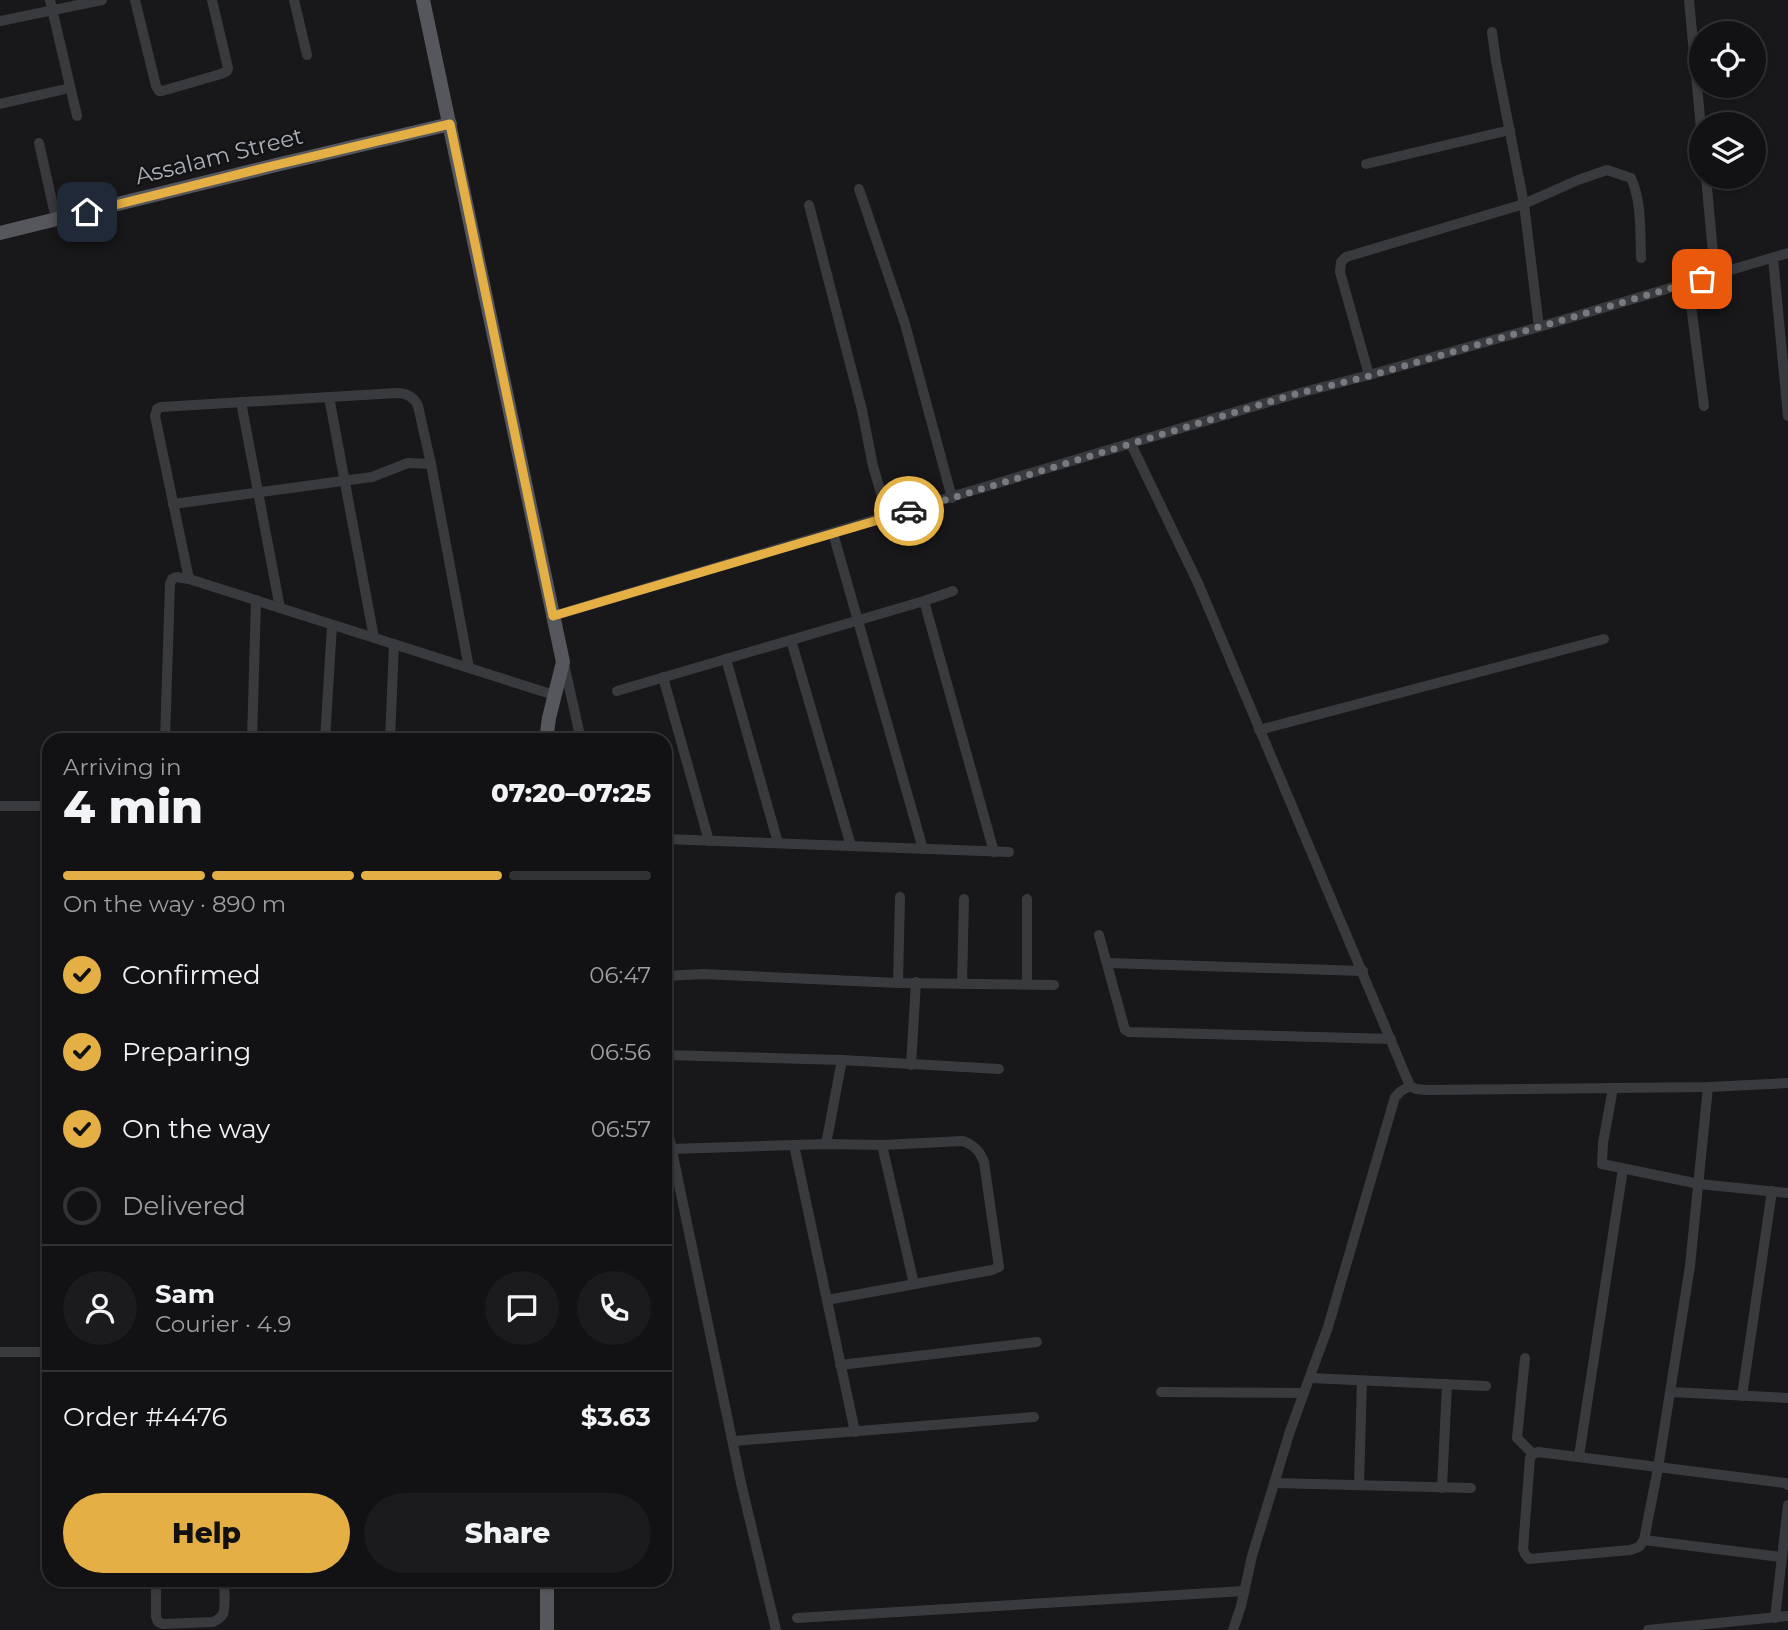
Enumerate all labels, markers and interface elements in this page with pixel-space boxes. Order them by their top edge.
map controls [1689,21,1766,189]
button: locate [1689,21,1766,98]
button: layers [1689,112,1766,189]
street label: Assalam Street [132,122,306,190]
pin [57,182,117,242]
icon: home [68,193,106,231]
pin [1672,249,1732,309]
icon: bag [1683,260,1721,298]
courier [874,476,944,546]
icon: car [890,492,928,530]
text: Arriving in [63,753,182,781]
text: 07:20–07:25 [491,777,651,809]
text: 4 min [63,778,203,835]
text: On the way · 890 m [63,890,286,918]
icon: check [63,956,101,994]
text: Confirmed [122,959,261,991]
text: 06:47 [589,961,651,989]
icon: check [63,1033,101,1071]
text: Preparing [122,1036,251,1068]
text: 06:56 [590,1038,651,1066]
icon: check [63,1110,101,1148]
text: On the way [122,1113,270,1145]
text: 06:57 [591,1115,651,1143]
text: Delivered [122,1190,246,1222]
button: person [63,1271,137,1345]
button: chat [485,1271,559,1345]
button: phone [577,1271,651,1345]
text: Sam [155,1278,215,1310]
text: Courier · 4.9 [155,1310,291,1338]
text: Order #4476 [63,1401,227,1433]
text: $3.63 [581,1401,651,1433]
button: Help [63,1493,350,1573]
button: Share [364,1493,651,1573]

